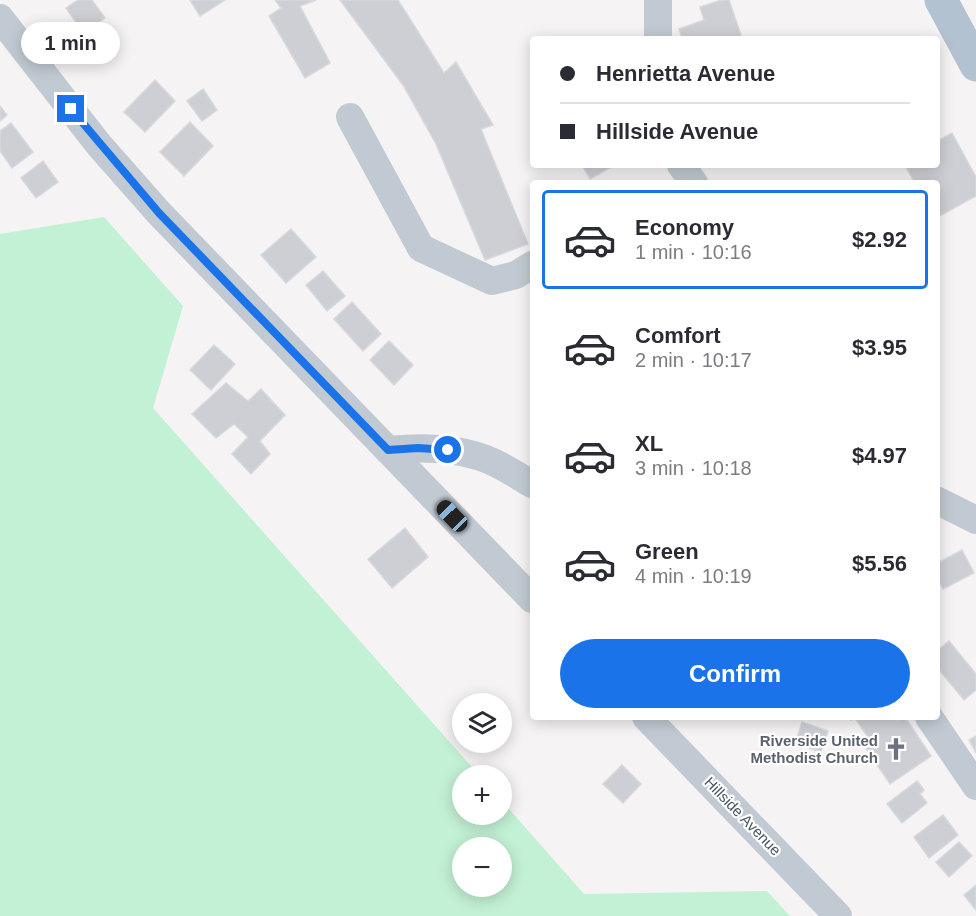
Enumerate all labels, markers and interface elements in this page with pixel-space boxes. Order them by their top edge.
callout: 1 min [22,22,121,64]
text: 1 min [44,32,97,54]
text: Henrietta Avenue [596,61,775,86]
route end [57,95,84,122]
text: Hillside Avenue [596,119,758,144]
icon: car [563,213,617,267]
text: Economy [635,215,734,240]
text: $2.92 [852,227,907,252]
text: 1 min · 10:16 [635,241,752,263]
icon: car [563,321,617,375]
text: Comfort [635,323,721,348]
text: $3.95 [852,335,907,360]
text: 2 min · 10:17 [635,349,752,371]
icon: car [563,429,617,483]
text: XL [635,431,663,456]
route start [434,436,461,463]
text: $4.97 [852,443,907,468]
text: 3 min · 10:18 [635,457,752,479]
car [433,497,471,535]
icon: car [563,537,617,591]
text: Green [635,539,699,564]
text: $5.56 [852,551,907,576]
text: 4 min · 10:19 [635,565,752,587]
button: Confirm [560,639,910,708]
map controls [452,693,512,897]
button: layers [452,693,512,753]
place label: Riverside United Methodist Church [751,732,878,766]
church icon: Riverside United Methodist Church [883,736,909,762]
button: + [452,765,512,825]
street label: Hillside Avenue [701,773,785,859]
button: − [452,837,512,897]

